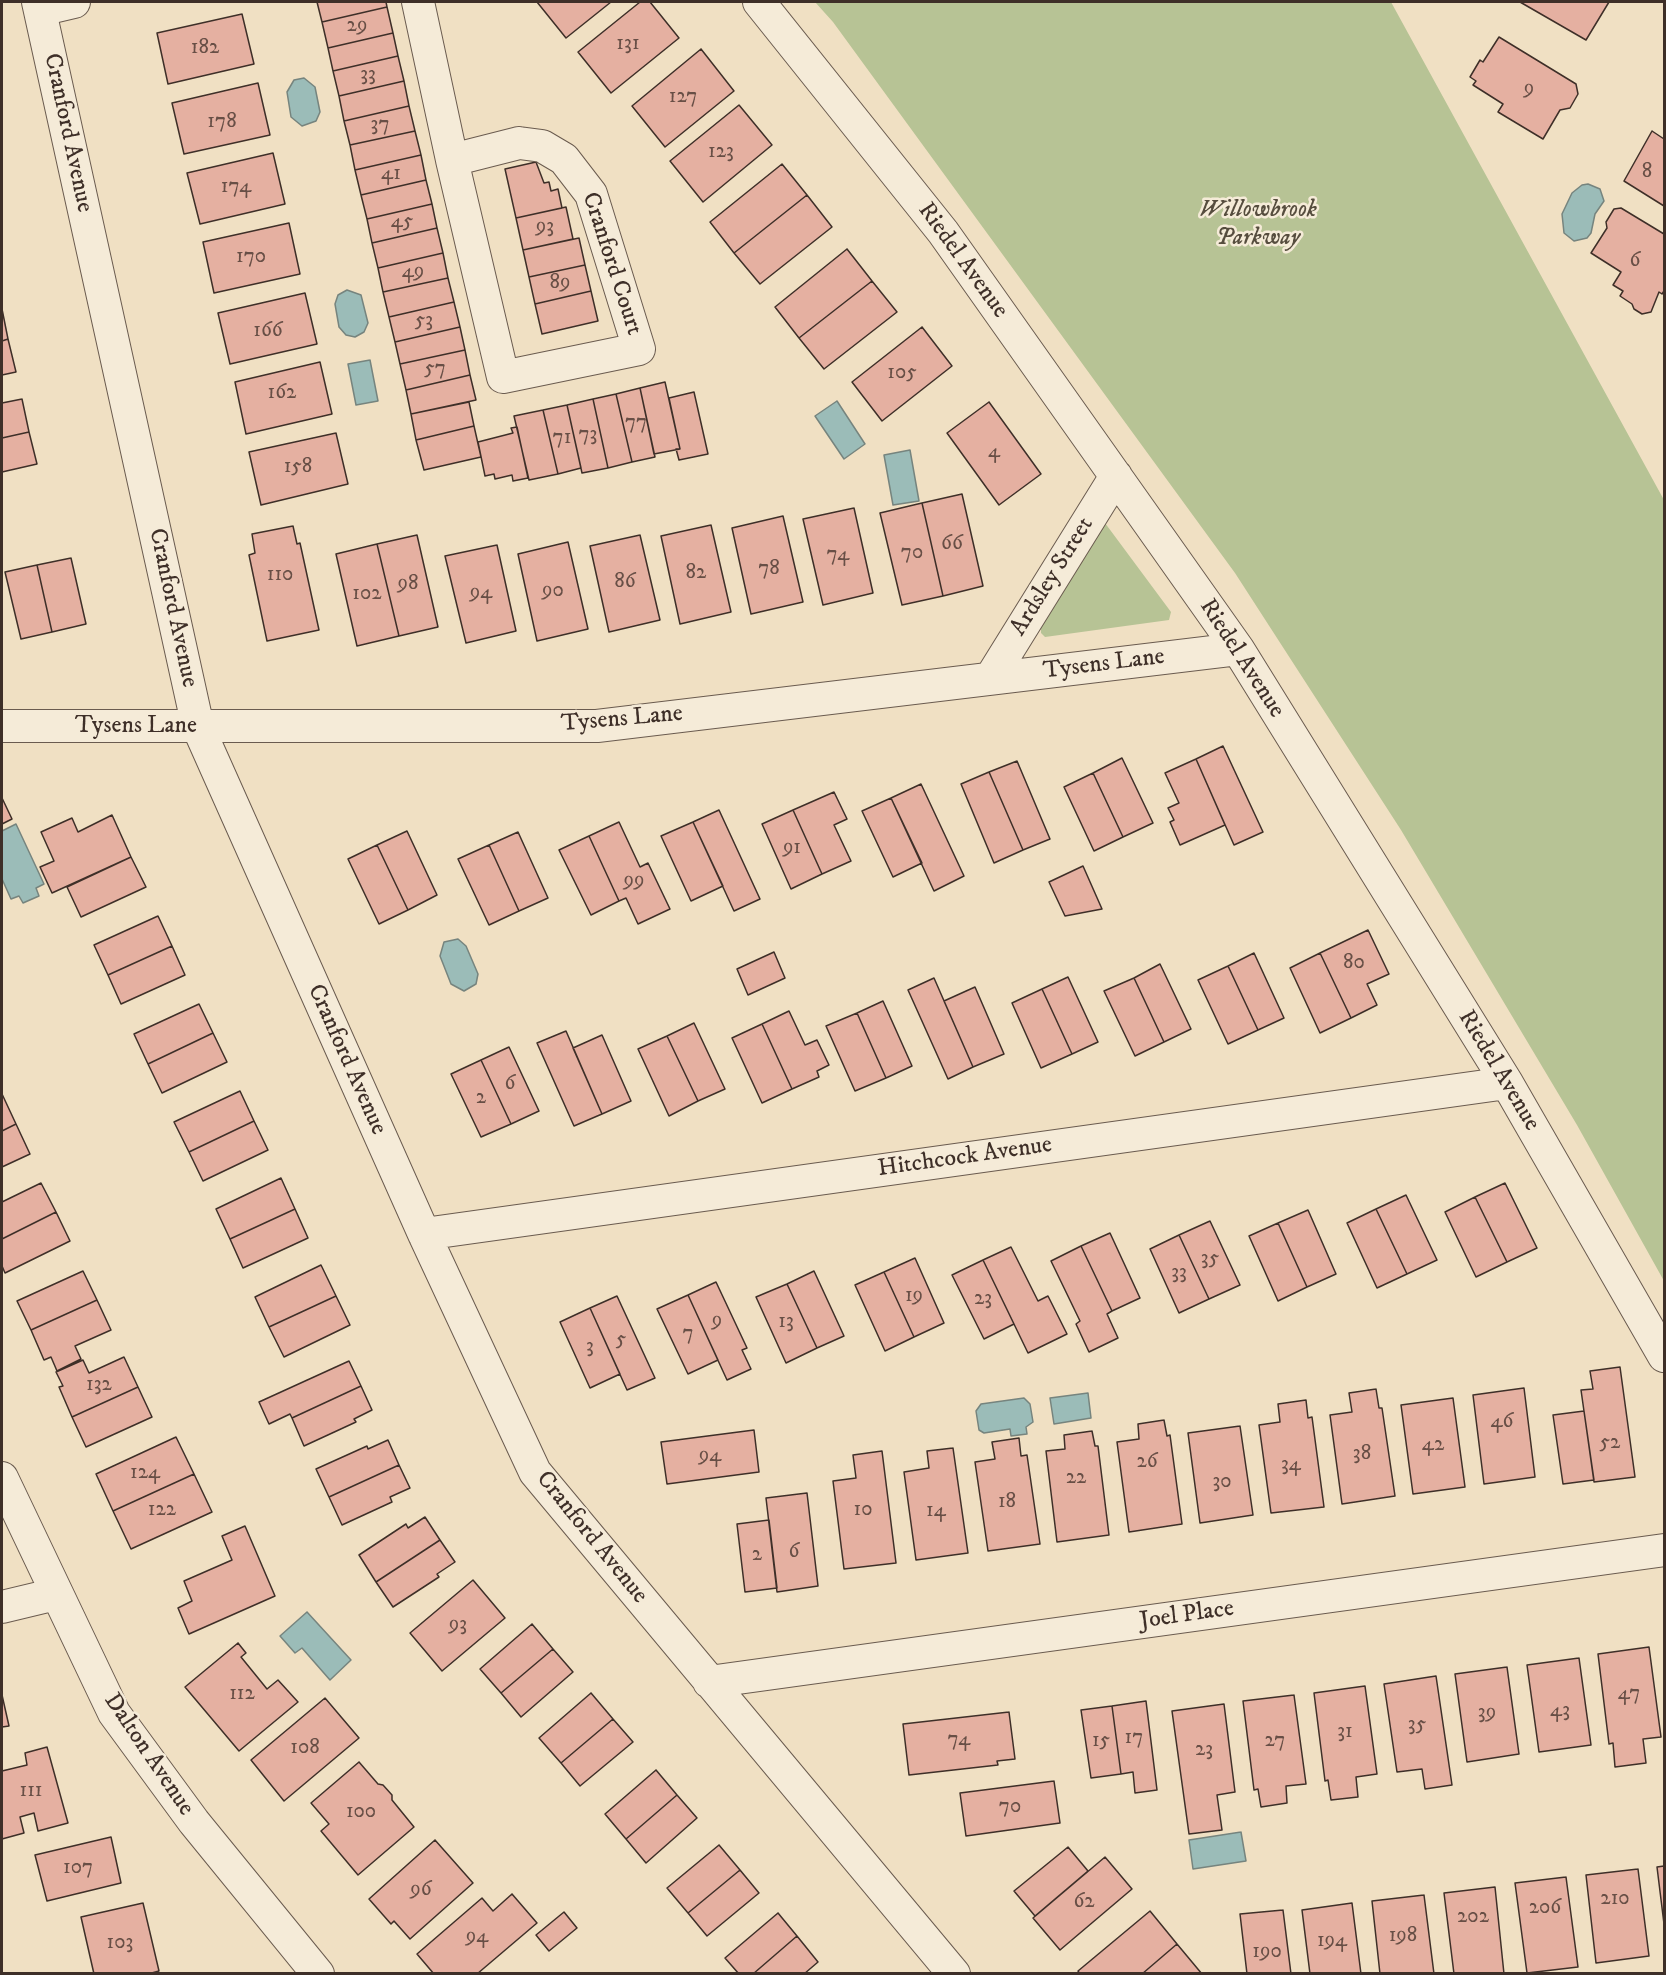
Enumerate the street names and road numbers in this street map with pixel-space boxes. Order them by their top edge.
street label: Cranford Avenue [36,51,98,215]
street label: Cranford Court [574,189,648,339]
street label: Riedel Avenue [911,198,1013,324]
street label: Ardsley Street [1005,512,1101,642]
street label: Cranford Avenue [141,526,203,690]
street label: Riedel Avenue [1192,594,1290,724]
street label: Tysens Lane [1042,643,1166,687]
street label: Tysens Lane [560,700,684,740]
street label: Tysens Lane [75,713,197,741]
street label: Cranford Avenue [300,980,392,1140]
street label: Riedel Avenue [1451,1005,1545,1137]
street label: Hitchcock Avenue [876,1132,1054,1184]
street label: Cranford Avenue [529,1466,653,1610]
street label: Joel Place [1138,1595,1236,1637]
street label: Dalton Avenue [97,1688,199,1822]

